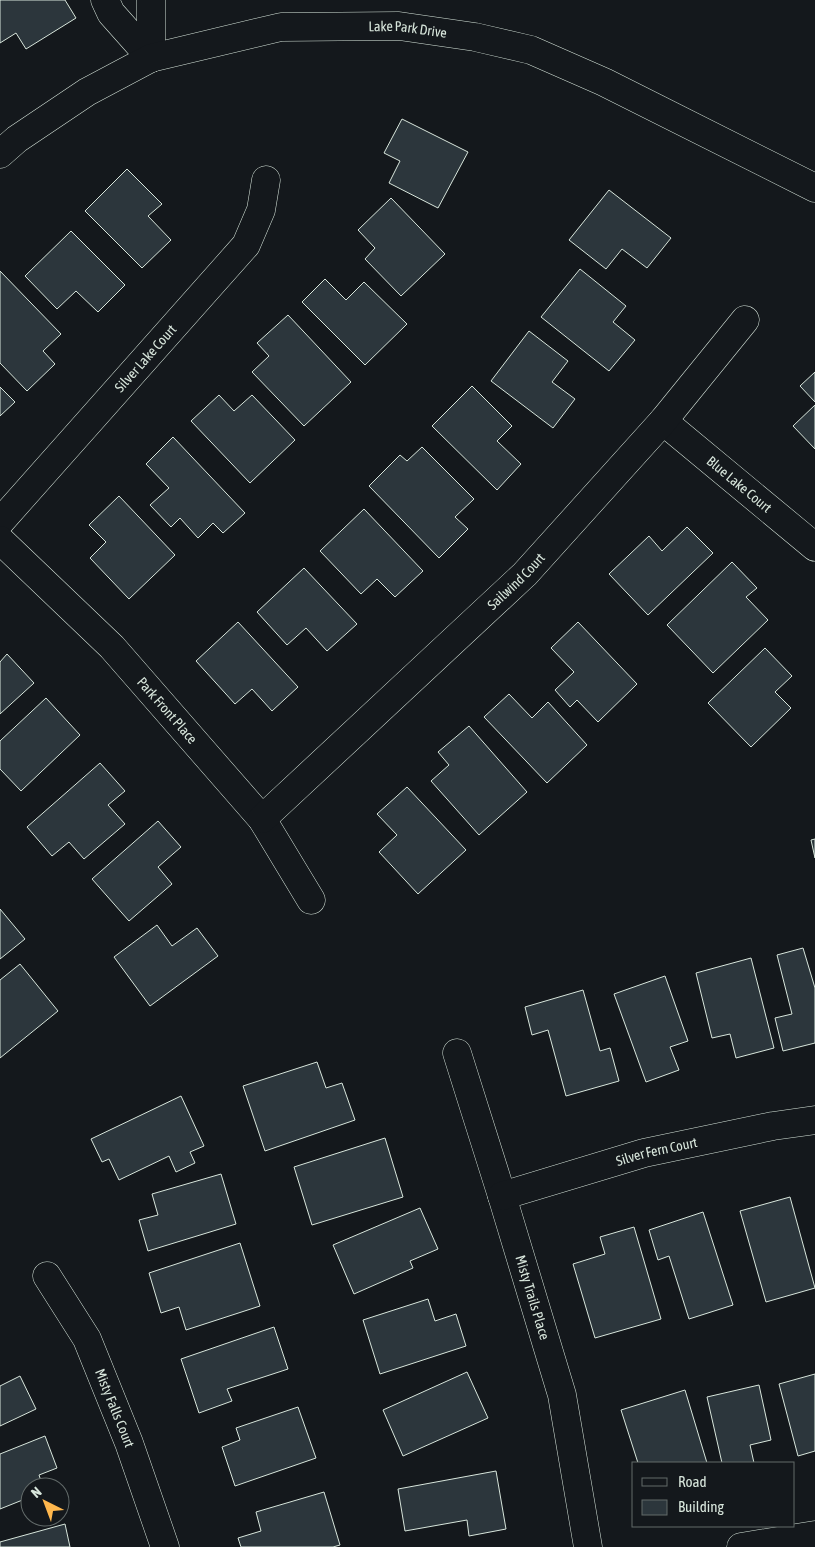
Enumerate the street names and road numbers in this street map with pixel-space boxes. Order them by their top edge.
street label: Lake Park Drive [368,18,448,41]
street label: Silver Lake Court [111,321,179,395]
street label: Blue Lake Court [704,453,775,516]
street label: Sailwind Court [484,550,548,613]
street label: Park Front Place [134,674,201,747]
street label: Silver Fern Court [614,1134,699,1169]
street label: Misty Trails Place [512,1253,553,1342]
street label: Misty Falls Court [92,1366,138,1449]

